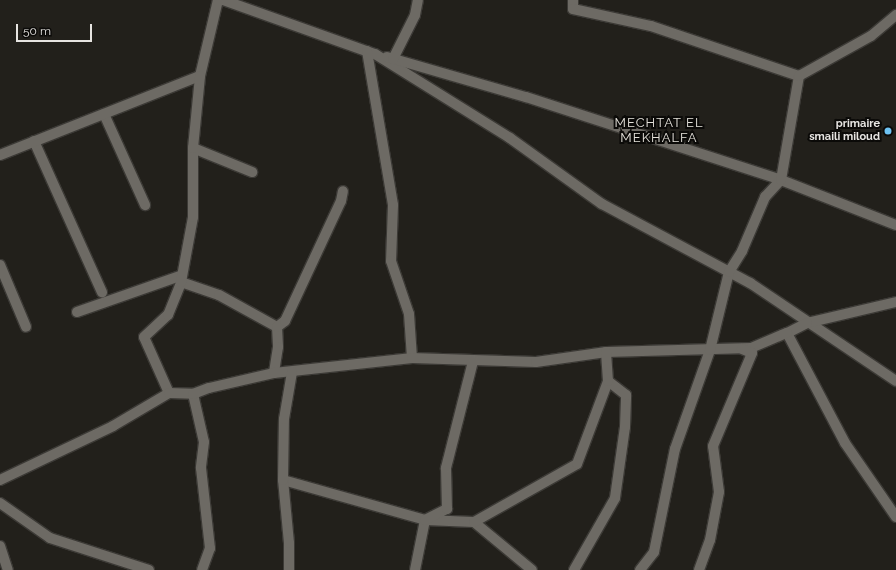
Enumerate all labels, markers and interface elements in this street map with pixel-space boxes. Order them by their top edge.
scale bar [18,16,94,42]
text: 50 m [23,24,51,38]
district label: MECHTAT EL MEKHALFA [614,116,704,147]
place label: primaire smaili miloud [809,118,880,144]
marker: primaire smaili miloud [883,126,893,136]

